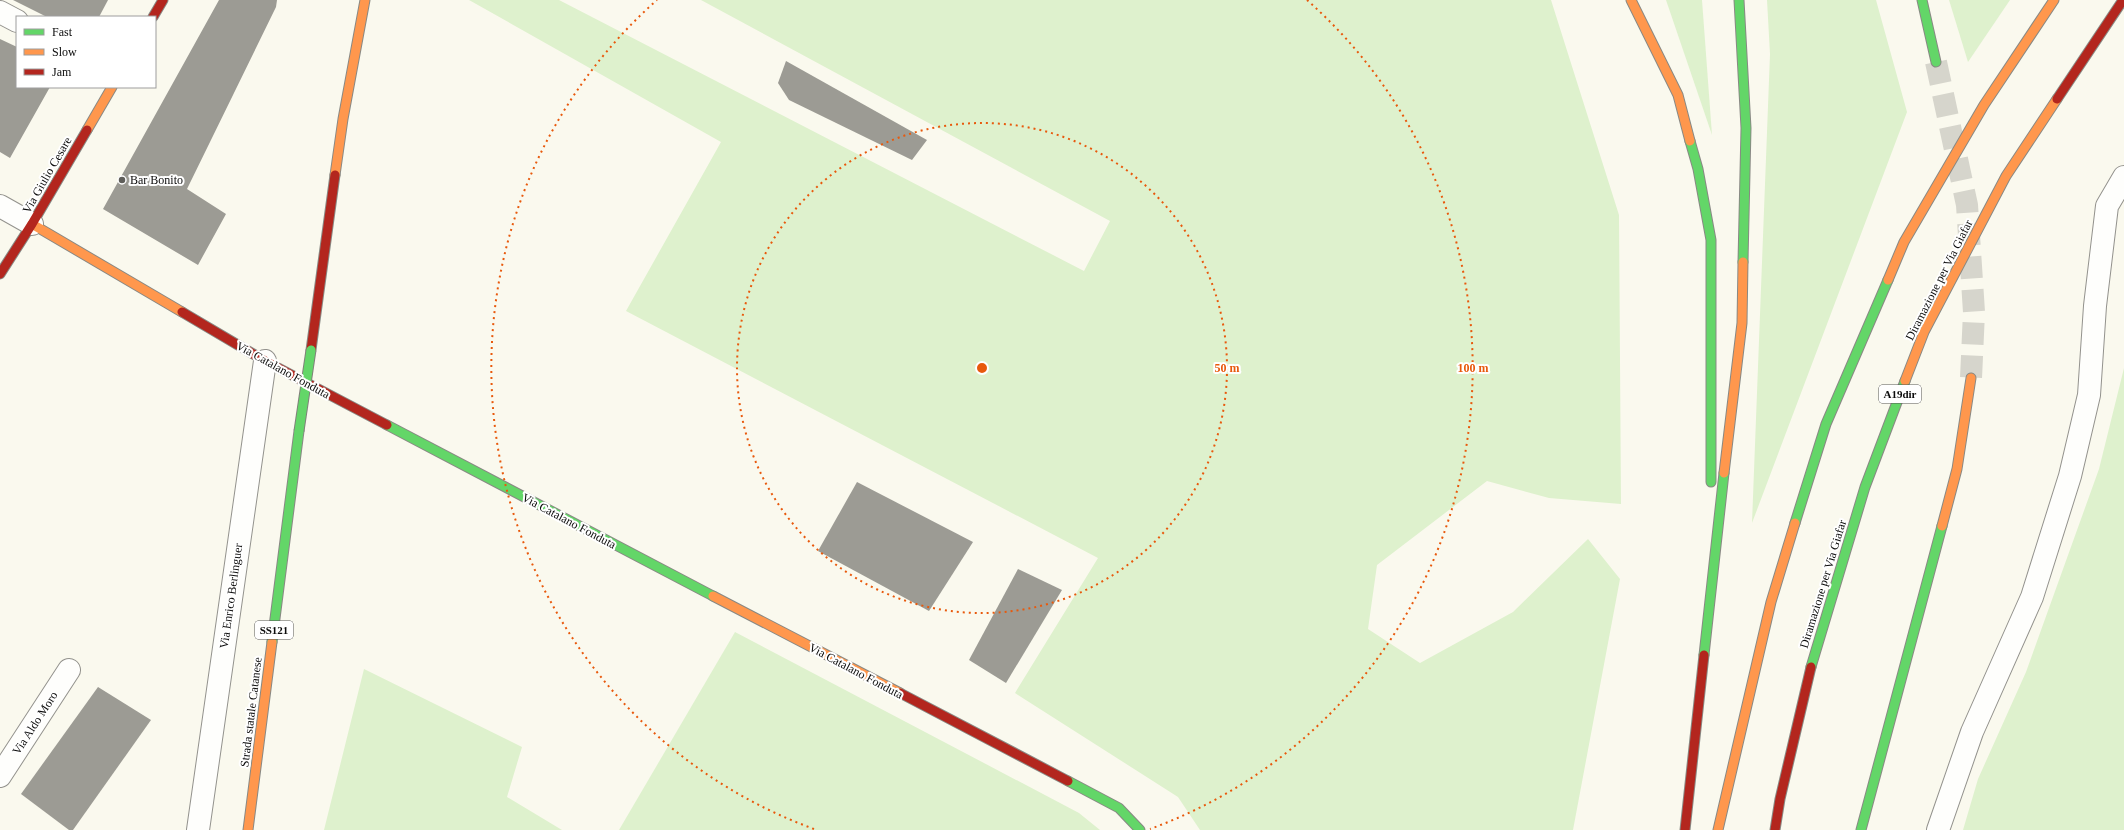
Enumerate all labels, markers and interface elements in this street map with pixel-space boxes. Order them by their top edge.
legend [16,16,156,88]
text: Fast [52,25,73,39]
text: Slow [52,45,77,59]
text: Jam [52,65,72,79]
street label: Via Giulio Cesare [19,134,75,216]
place label: Bar Bonito [130,173,183,187]
marker: Bar Bonito [117,175,127,185]
street label: Diramazione per Via Giafar [1902,217,1976,343]
street label: Via Catalano Fonduta [234,339,333,402]
centre of rings [975,361,989,375]
text: 50 m [1215,361,1240,375]
text: 100 m [1458,361,1489,375]
road number: A19dir [1879,385,1921,403]
street label: Via Catalano Fonduta [520,490,619,552]
street label: Diramazione per Via Giafar [1797,518,1849,650]
street label: Via Enrico Berlinguer [217,543,245,649]
road number: SS121 [255,621,293,639]
street label: Via Catalano Fonduta [807,640,906,702]
street label: Strada statale Catanese [237,656,265,768]
street label: Via Aldo Moro [9,689,61,757]

